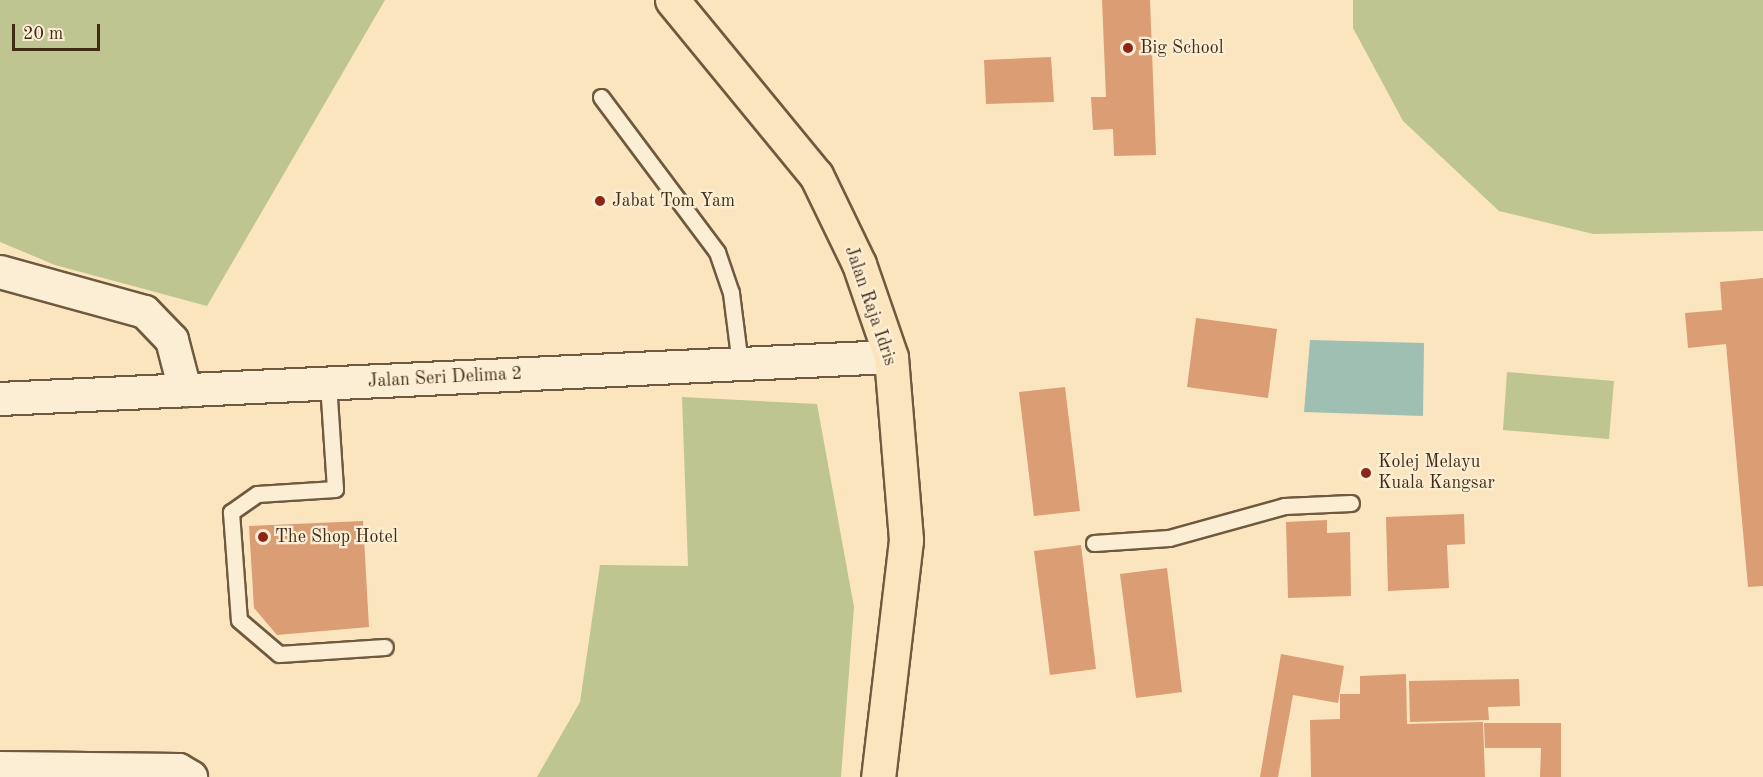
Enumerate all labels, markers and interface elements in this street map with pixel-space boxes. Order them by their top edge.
scale bar [15,12,104,50]
text: 20 m [23,25,63,43]
place label: Big School [1140,37,1224,59]
marker: Big School [1121,41,1135,55]
place label: Jabat Tom Yam [612,190,735,212]
marker: Jabat Tom Yam [593,194,607,208]
street label: Jalan Raja Idris [839,243,901,369]
street label: Jalan Seri Delima 2 [367,363,523,393]
place label: Kolej Melayu Kuala Kangsar [1378,452,1495,494]
marker: Kolej Melayu Kuala Kangsar [1359,466,1373,480]
place label: The Shop Hotel [275,526,398,548]
marker: The Shop Hotel [256,530,270,544]

